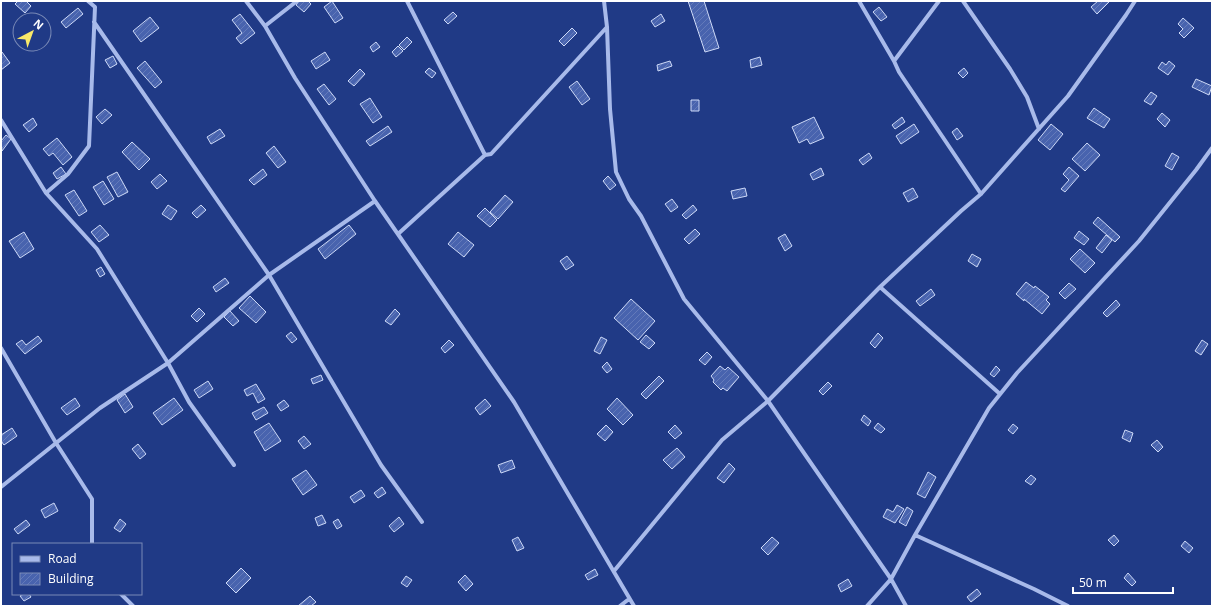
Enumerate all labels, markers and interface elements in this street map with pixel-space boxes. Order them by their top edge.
north arrow [12,12,52,52]
text: N [31,15,47,33]
legend [12,543,142,595]
text: Road [48,550,77,567]
scale bar [1073,569,1173,595]
text: Building [48,570,94,587]
text: 50 m [1079,574,1107,591]

